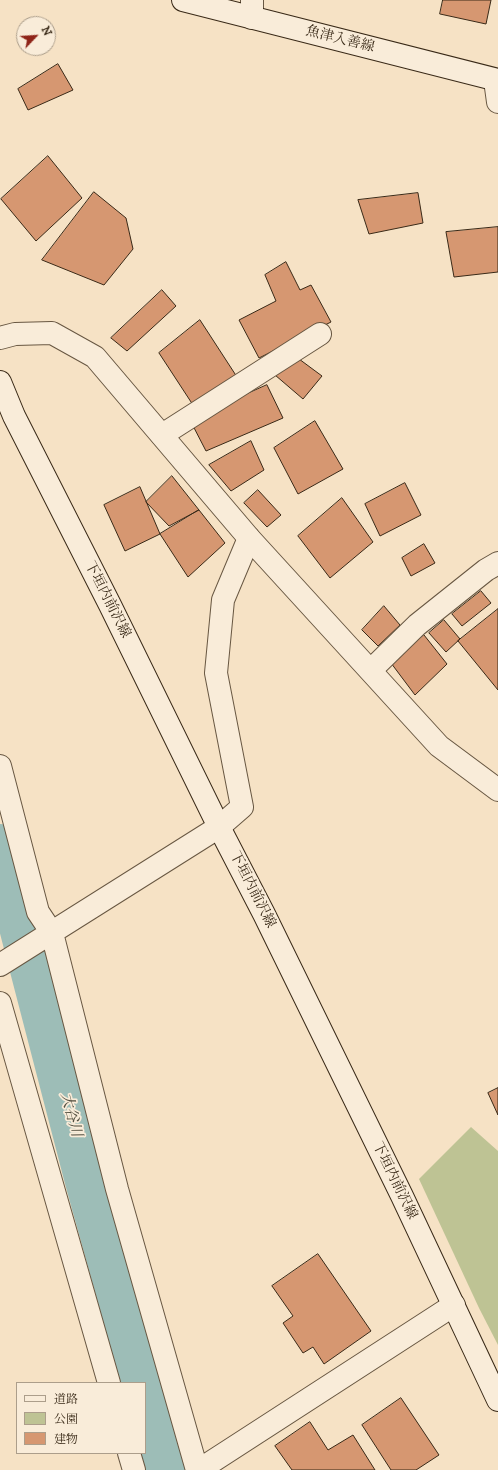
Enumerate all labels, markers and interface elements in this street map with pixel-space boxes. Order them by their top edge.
north arrow [16,16,56,56]
street label: 魚津入善線 [304,23,376,57]
text: N [38,24,54,38]
street label: 下垣内前沢線 [80,559,134,641]
street label: 下垣内前沢線 [225,849,279,931]
water label: 大谷川 [55,1091,85,1139]
street label: 下垣内前沢線 [368,1140,420,1222]
legend [16,1382,146,1454]
text: 道路 [54,1392,78,1407]
text: 公園 [54,1412,78,1427]
text: 建物 [54,1432,78,1447]

